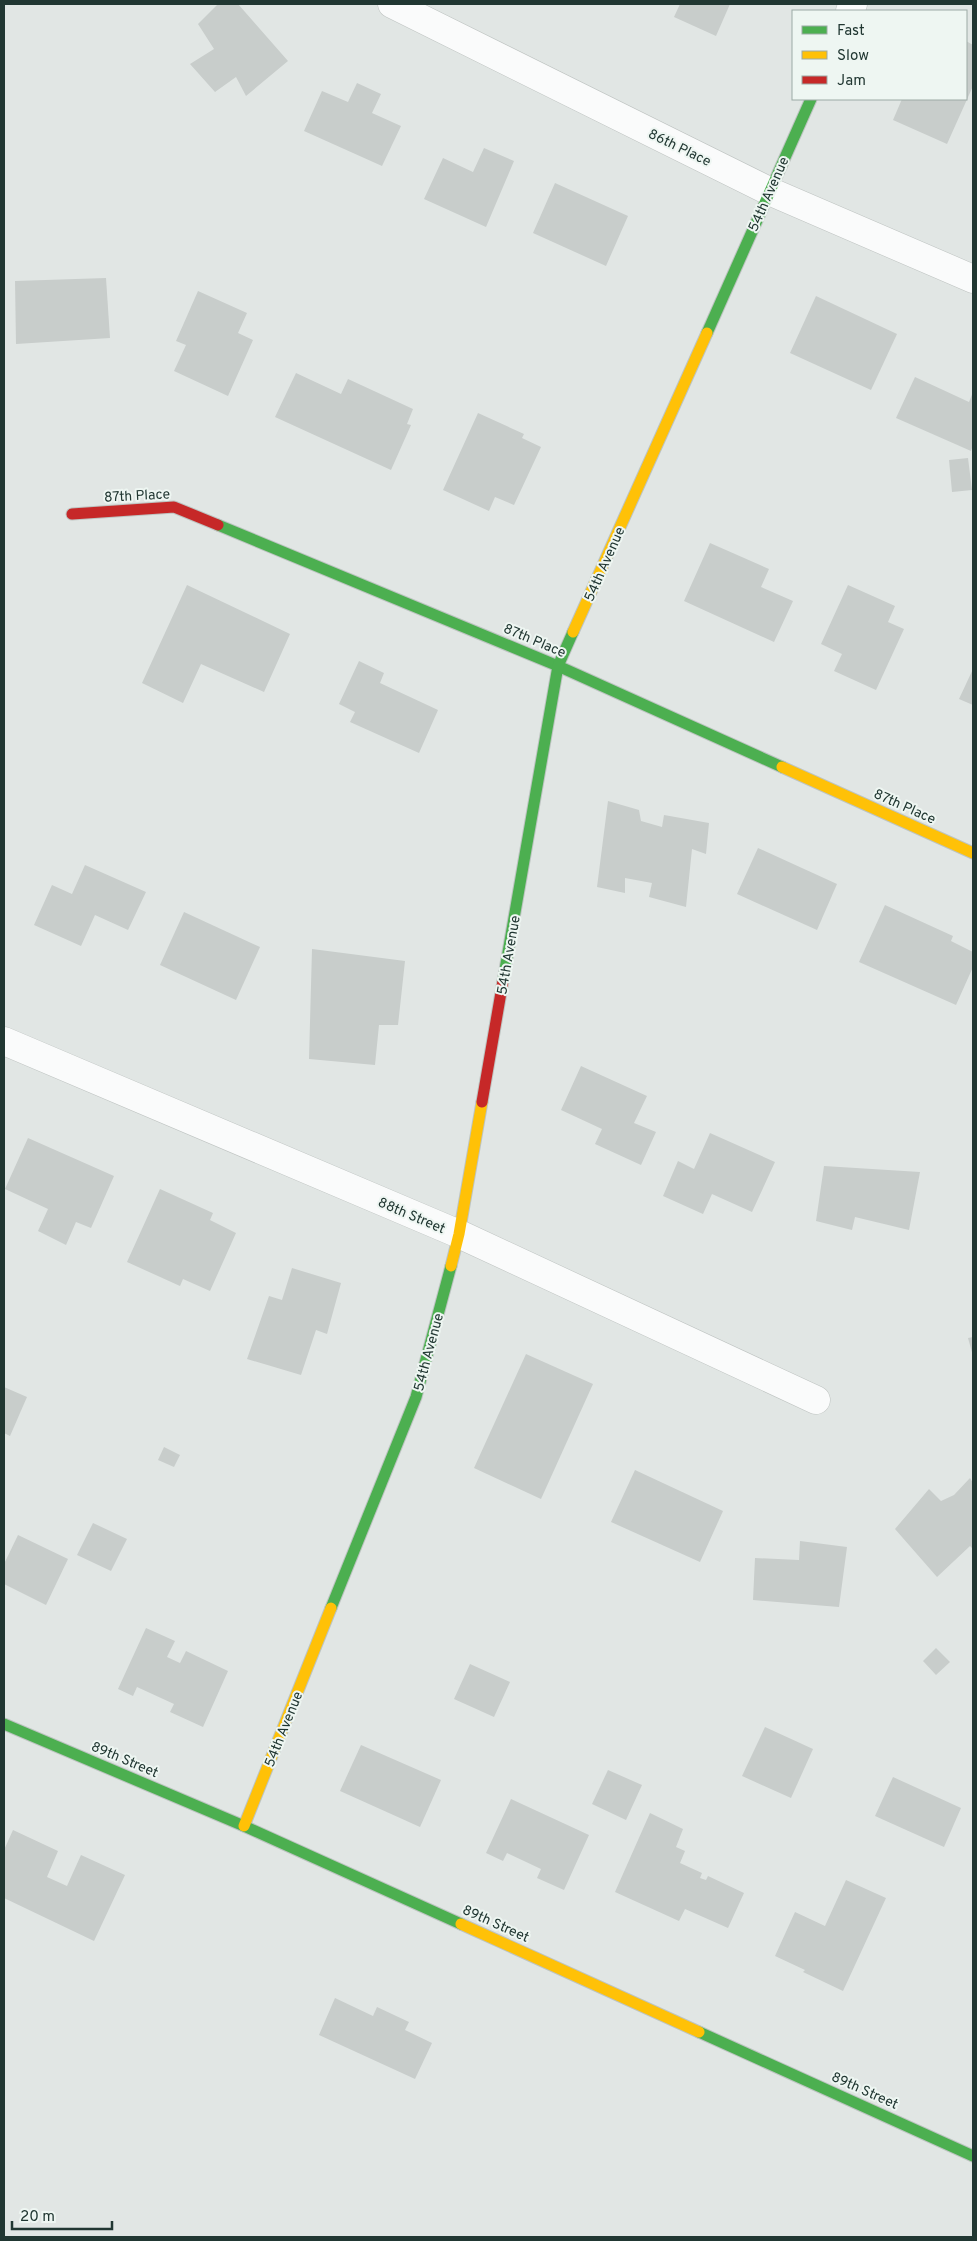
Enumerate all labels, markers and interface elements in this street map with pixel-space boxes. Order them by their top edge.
legend [792,10,967,100]
text: Fast [837,22,865,41]
text: Slow [837,47,869,66]
text: Jam [837,72,866,91]
street label: 86th Place [645,126,714,171]
street label: 54th Avenue [745,155,793,235]
street label: 87th Place [104,486,171,507]
street label: 54th Avenue [581,525,629,605]
street label: 87th Place [501,621,568,662]
street label: 87th Place [871,786,938,829]
street label: 54th Avenue [494,914,525,996]
street label: 88th Street [375,1195,448,1238]
street label: 54th Avenue [411,1312,448,1393]
street label: 54th Avenue [262,1689,307,1770]
street label: 89th Street [88,1739,161,1782]
street label: 89th Street [459,1902,531,1947]
street label: 89th Street [828,2069,900,2114]
scale bar [12,2198,112,2230]
text: 20 m [20,2208,55,2227]

